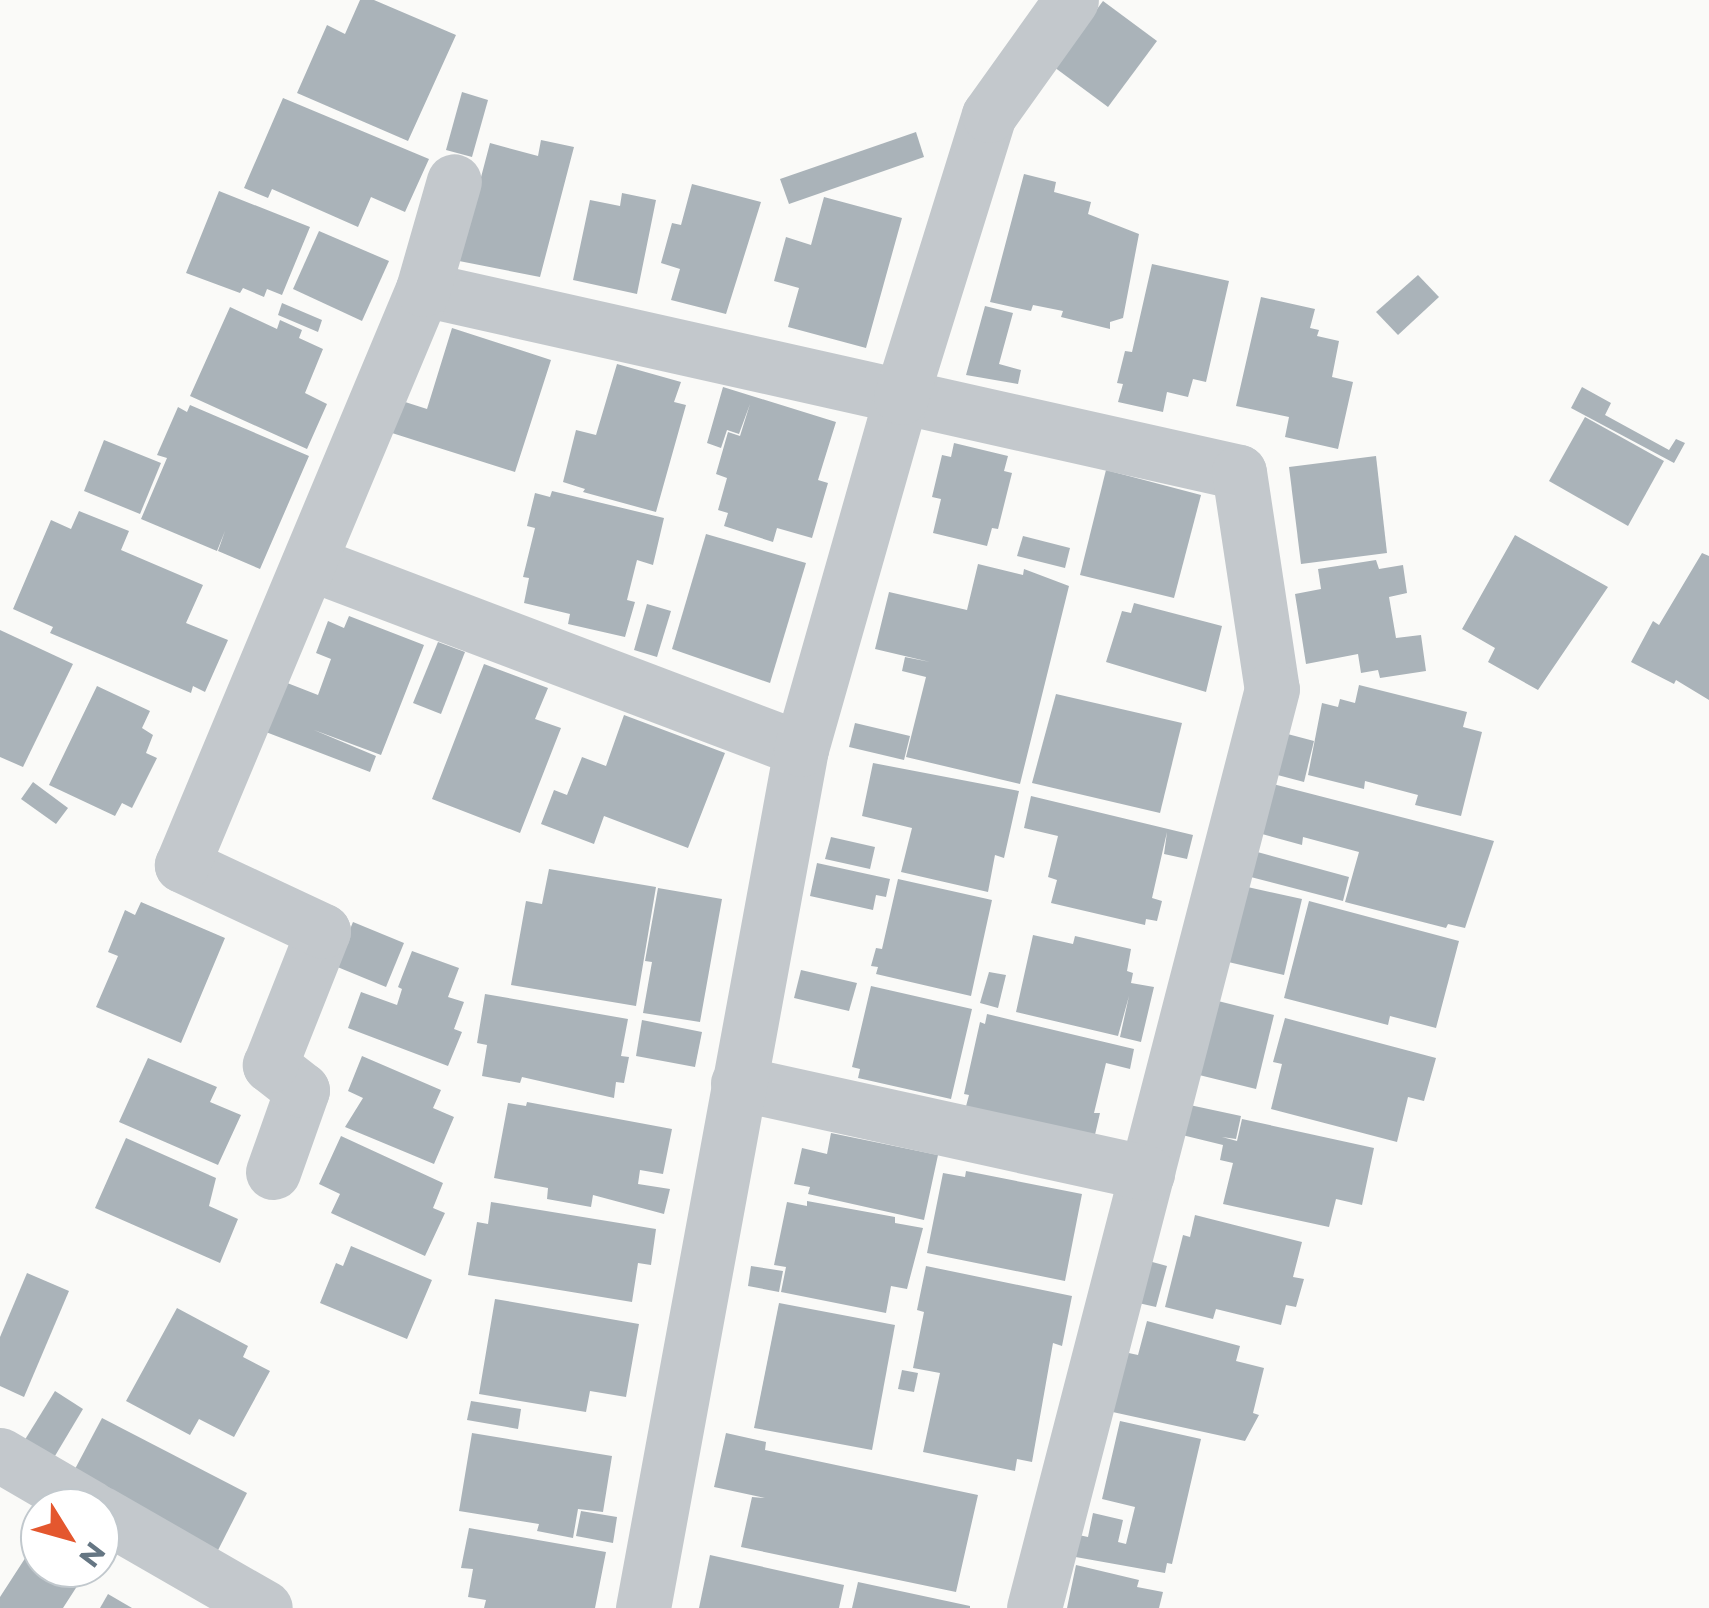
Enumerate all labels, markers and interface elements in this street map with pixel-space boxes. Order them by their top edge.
north arrow [20,1488,120,1588]
text: N [72,1536,113,1574]

